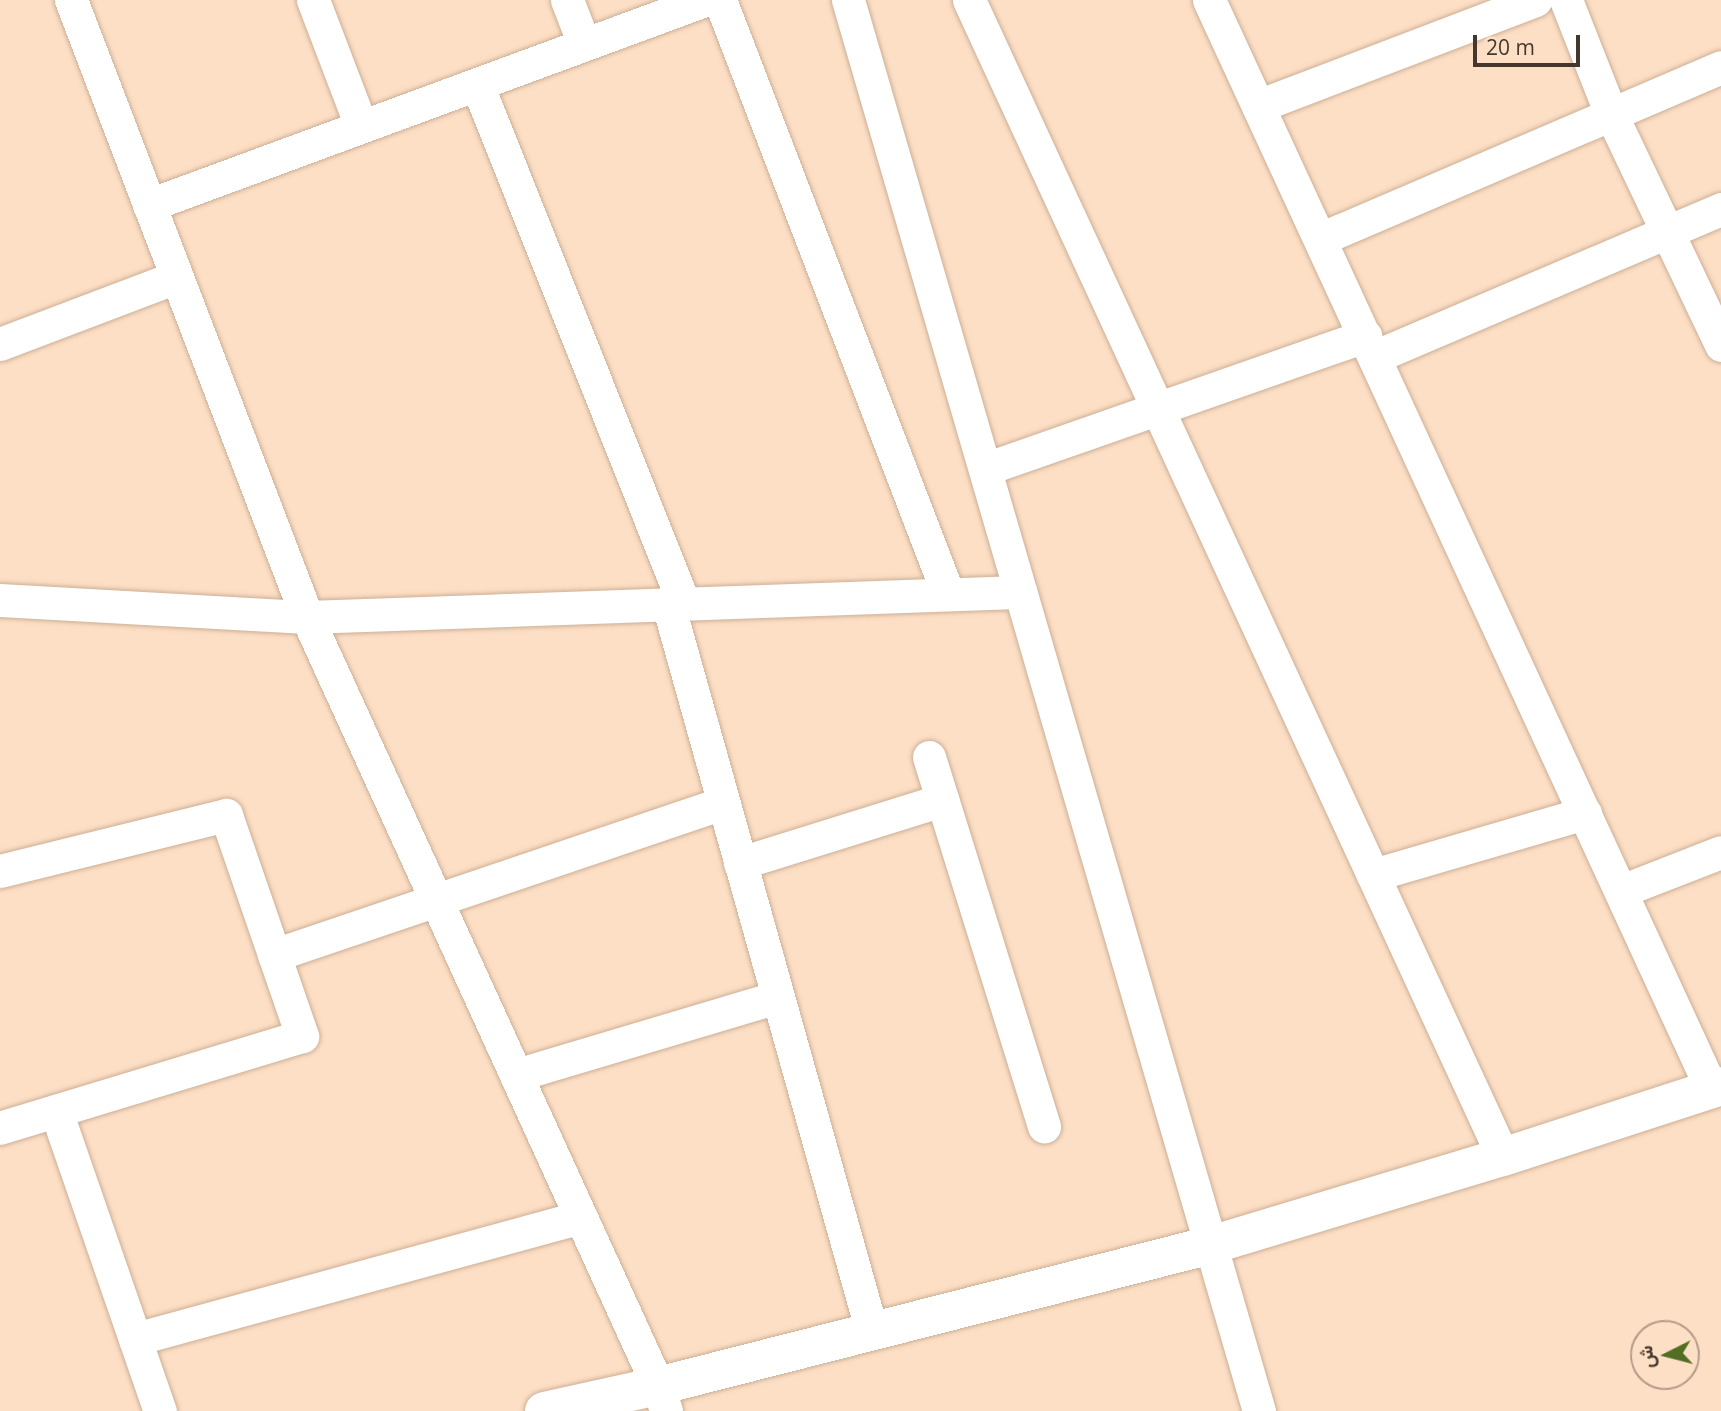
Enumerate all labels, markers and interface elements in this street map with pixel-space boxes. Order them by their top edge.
scale bar [1476,21,1583,65]
text: 20 m [1486,33,1535,61]
north arrow [1630,1320,1700,1390]
text: ش [1632,1344,1660,1370]

